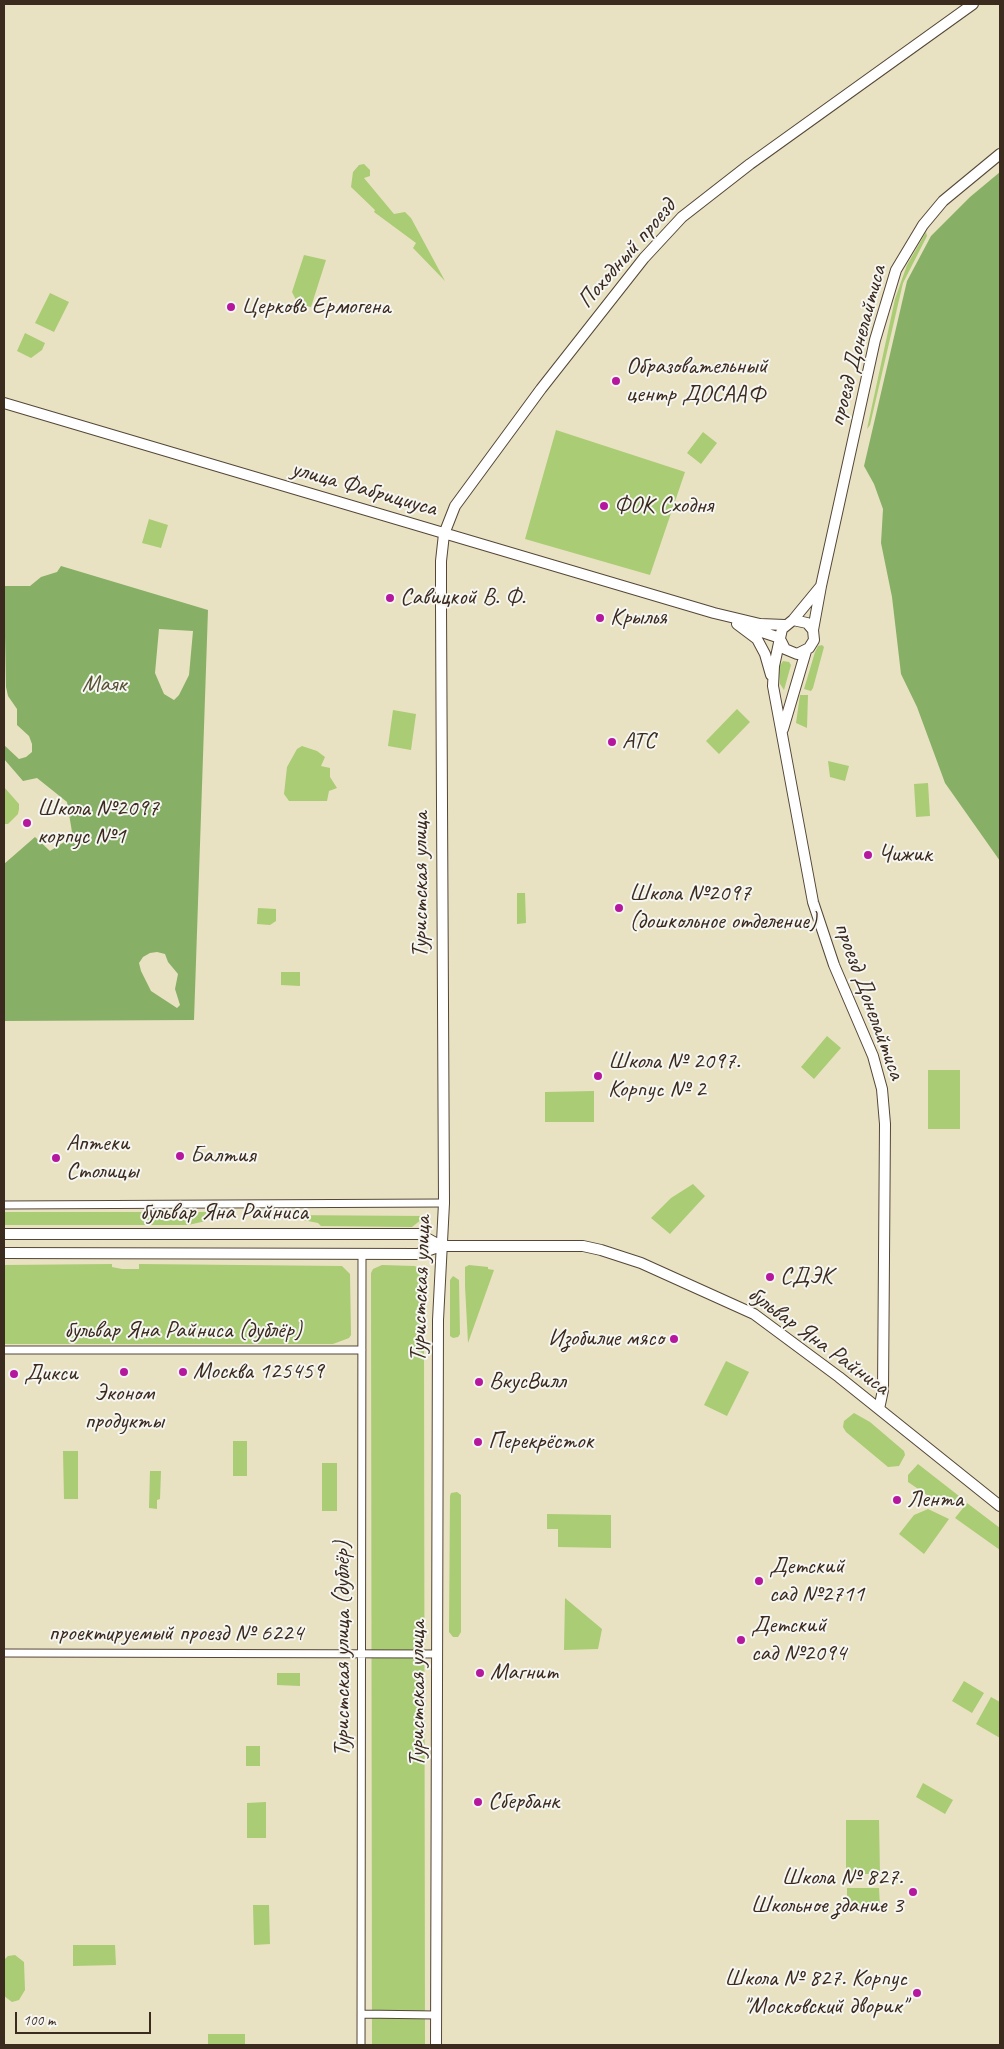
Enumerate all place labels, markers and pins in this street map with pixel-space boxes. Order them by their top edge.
place label: Церковь Ермогена [241,293,390,321]
marker: Церковь Ермогена [225,301,237,313]
place label: Образовательный центр ДОСААФ [626,353,768,409]
marker: Образовательный центр ДОСААФ [610,375,622,387]
place label: ФОК Сходня [614,492,713,520]
marker: ФОК Сходня [598,500,610,512]
place label: Савицкой В. Ф. [400,584,525,612]
marker: Савицкой В. Ф. [384,592,396,604]
place label: Крылья [610,604,667,632]
marker: Крылья [594,612,606,624]
place label: АТС [622,728,655,756]
marker: АТС [606,736,618,748]
place label: Школа №2097 корпус №1 [37,795,159,851]
marker: Школа №2097 корпус №1 [21,817,33,829]
place label: Чижик [878,841,932,869]
marker: Чижик [862,849,874,861]
place label: Школа №2097 (дошкольное отделение) [629,880,817,936]
marker: Школа №2097 (дошкольное отделение) [613,902,625,914]
place label: Школа № 2097. Корпус № 2 [608,1048,740,1104]
marker: Школа № 2097. Корпус № 2 [592,1070,604,1082]
place label: Аптеки Столицы [66,1130,138,1186]
place label: Балтия [190,1142,255,1170]
marker: Балтия [174,1150,186,1162]
marker: Аптеки Столицы [50,1152,62,1164]
place label: СДЭК [780,1263,833,1291]
marker: СДЭК [764,1271,776,1283]
place label: Изобилие мясо [548,1325,664,1353]
marker: Изобилие мясо [668,1333,680,1345]
place label: Москва 125459 [193,1358,324,1386]
place label: Дикси [24,1360,78,1388]
marker: Эконом продукты [118,1366,130,1378]
marker: Москва 125459 [177,1366,189,1378]
marker: Дикси [8,1368,20,1380]
place label: ВкусВилл [489,1368,566,1396]
marker: ВкусВилл [473,1376,485,1388]
place label: Эконом продукты [84,1380,164,1436]
place label: Перекрёсток [488,1428,593,1456]
marker: Перекрёсток [472,1436,484,1448]
place label: Лента [907,1486,963,1514]
marker: Лента [891,1494,903,1506]
place label: Детский сад №2711 [769,1553,864,1609]
marker: Детский сад №2711 [753,1575,765,1587]
place label: Детский сад №2094 [751,1612,846,1668]
marker: Детский сад №2094 [735,1634,747,1646]
place label: Магнит [490,1659,558,1687]
marker: Магнит [474,1667,486,1679]
place label: Сбербанк [488,1788,559,1816]
marker: Сбербанк [472,1796,484,1808]
place label: Школа № 827. Школьное здание 3 [751,1864,903,1920]
marker: Школа № 827. Школьное здание 3 [907,1886,919,1898]
place label: Школа № 827. Корпус "Московский дворик" [724,1965,907,2021]
marker: Школа № 827. Корпус "Московский дворик" [911,1987,923,1999]

